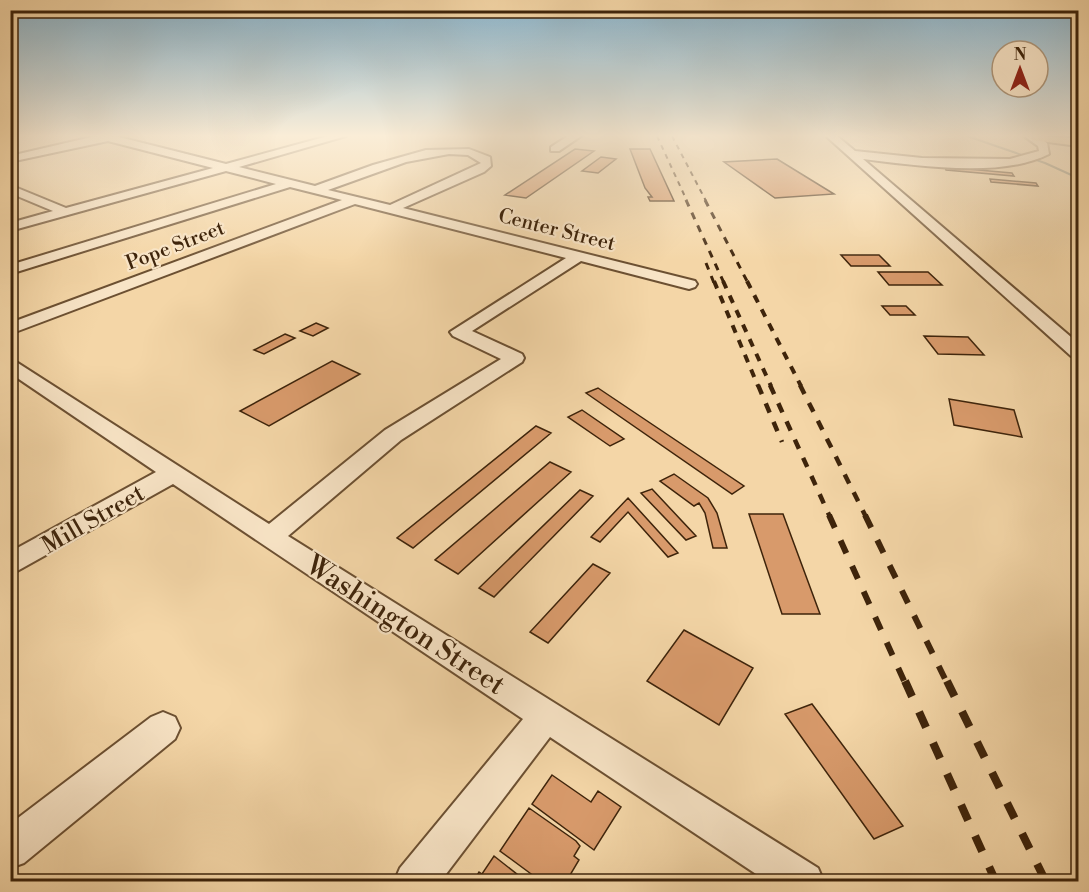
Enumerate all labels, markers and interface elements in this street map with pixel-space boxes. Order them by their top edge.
north arrow [990,39,1050,99]
text: N [1014,45,1027,65]
street label: Center Street [495,204,618,257]
street label: Pope Street [123,216,228,277]
street label: Mill Street [37,478,151,561]
street label: Washington Street [298,547,512,703]

